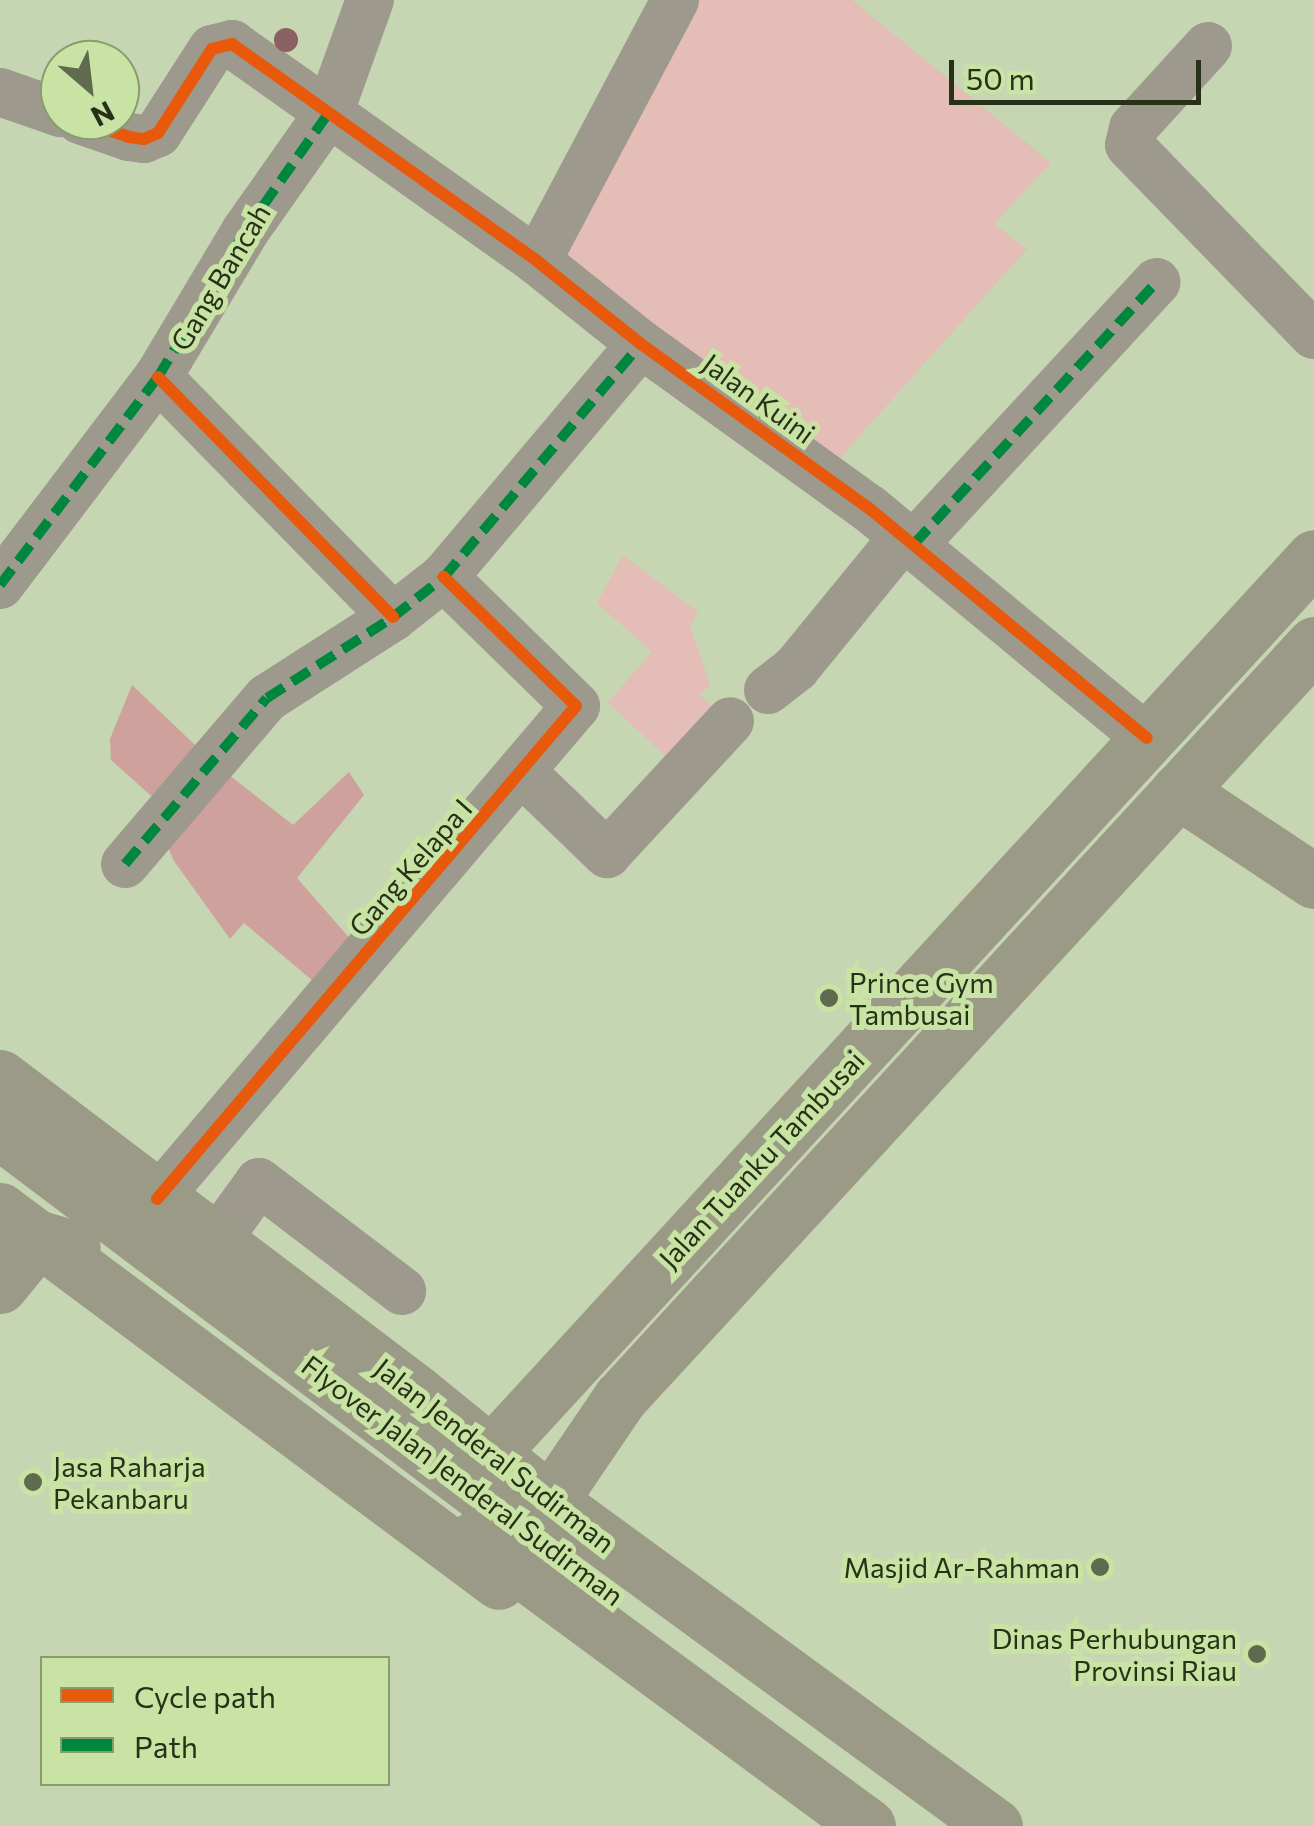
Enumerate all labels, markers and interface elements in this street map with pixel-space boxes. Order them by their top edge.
north arrow [40,40,140,140]
scale bar [954,40,1206,102]
text: 50 m [966,59,1035,96]
text: N [86,95,120,135]
street label: Gang Bancah [163,198,277,356]
street label: Jalan Kuini [696,346,822,450]
street label: Gang Kelapa I [341,792,479,942]
place label: Prince Gym Tambusai [849,965,994,1031]
marker: Prince Gym Tambusai [818,987,840,1009]
street label: Jalan Tuanku Tambusai [651,1043,871,1275]
street label: Flyover Jalan Jenderal Sudirman [295,1348,631,1612]
street label: Jalan Jenderal Sudirman [368,1351,622,1559]
place label: Jasa Raharja Pekanbaru [53,1449,206,1515]
marker: Jasa Raharja Pekanbaru [22,1471,44,1493]
place label: Masjid Ar-Rahman [843,1550,1080,1584]
marker: Masjid Ar-Rahman [1089,1556,1111,1578]
place label: Dinas Perhubungan Provinsi Riau [992,1621,1237,1687]
marker: Dinas Perhubungan Provinsi Riau [1246,1643,1268,1665]
legend [40,1656,390,1786]
text: Cycle path [134,1677,276,1714]
text: Path [134,1727,198,1764]

